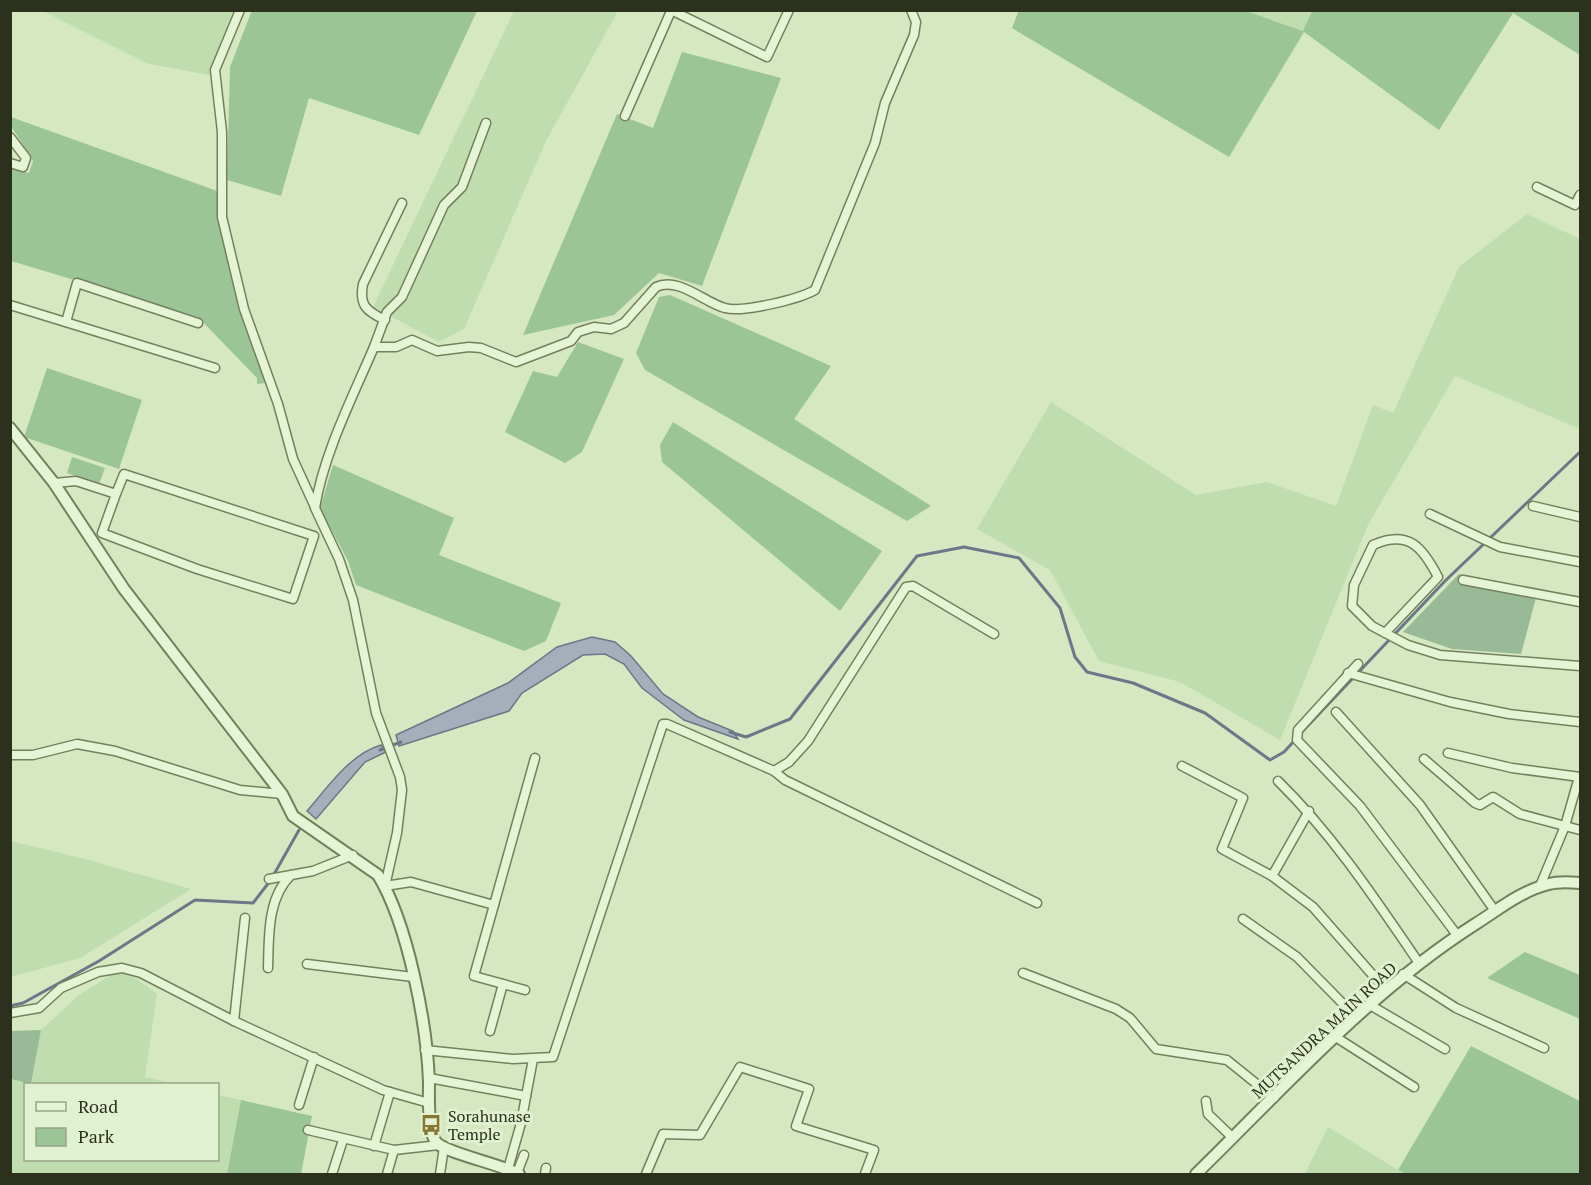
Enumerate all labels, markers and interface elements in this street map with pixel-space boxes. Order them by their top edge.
street label: MUTSANDRA MAIN ROAD [1247,957,1401,1103]
legend [24,1083,219,1161]
text: Road [78,1094,118,1118]
place label: Sorahunase Temple [448,1105,531,1145]
bus stop icon: Sorahunase Temple [419,1113,443,1137]
text: Park [78,1124,115,1148]

